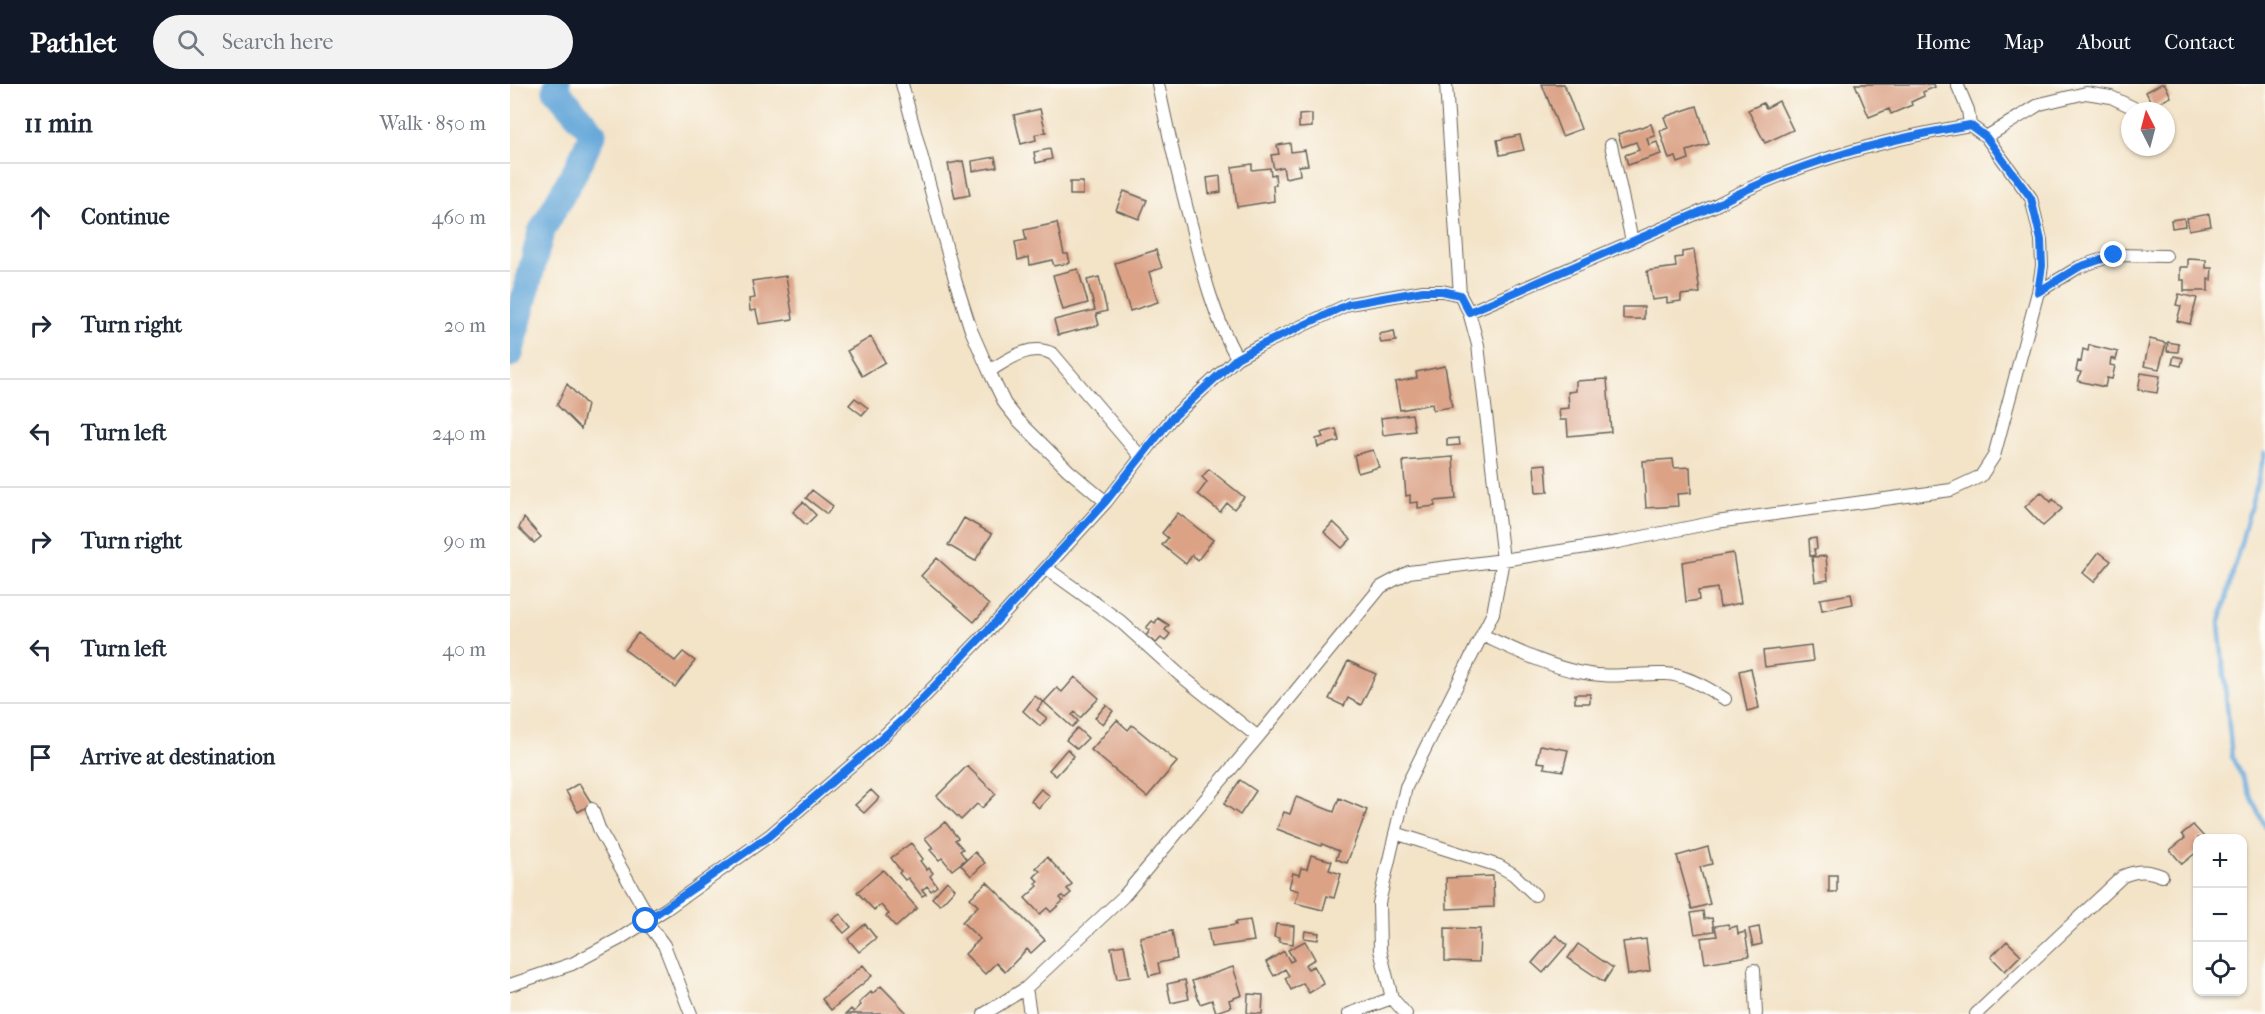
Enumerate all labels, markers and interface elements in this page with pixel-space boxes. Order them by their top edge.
search box [153,15,573,69]
text: Pathlet [30,26,117,59]
icon: search [174,26,207,59]
text: Search here [222,29,333,55]
text: Home [1916,30,1971,54]
text: Map [2004,30,2044,54]
text: About [2077,30,2131,54]
text: Contact [2164,30,2235,54]
north arrow [2121,102,2175,156]
text: 11 min [24,108,93,139]
text: Walk · 850 m [379,112,486,135]
icon: ahead [24,201,57,234]
text: Continue [81,204,170,230]
text: 460 m [431,206,486,229]
route end [2100,241,2126,267]
icon: right [24,309,57,342]
text: Turn right [81,312,182,338]
text: 20 m [444,314,486,337]
icon: left [24,417,57,450]
text: Turn left [81,420,167,446]
text: 240 m [432,422,486,445]
icon: right [24,525,57,558]
text: Turn right [81,528,182,554]
text: 90 m [444,530,486,553]
icon: left [24,633,57,666]
text: Turn left [81,636,167,662]
text: 40 m [442,638,486,661]
icon: arrive [24,741,57,774]
text: Arrive at destination [81,744,275,770]
map controls [2193,834,2247,996]
button: + [2193,834,2247,888]
button: − [2193,888,2247,942]
route start [632,907,658,933]
button: locate [2193,942,2247,996]

